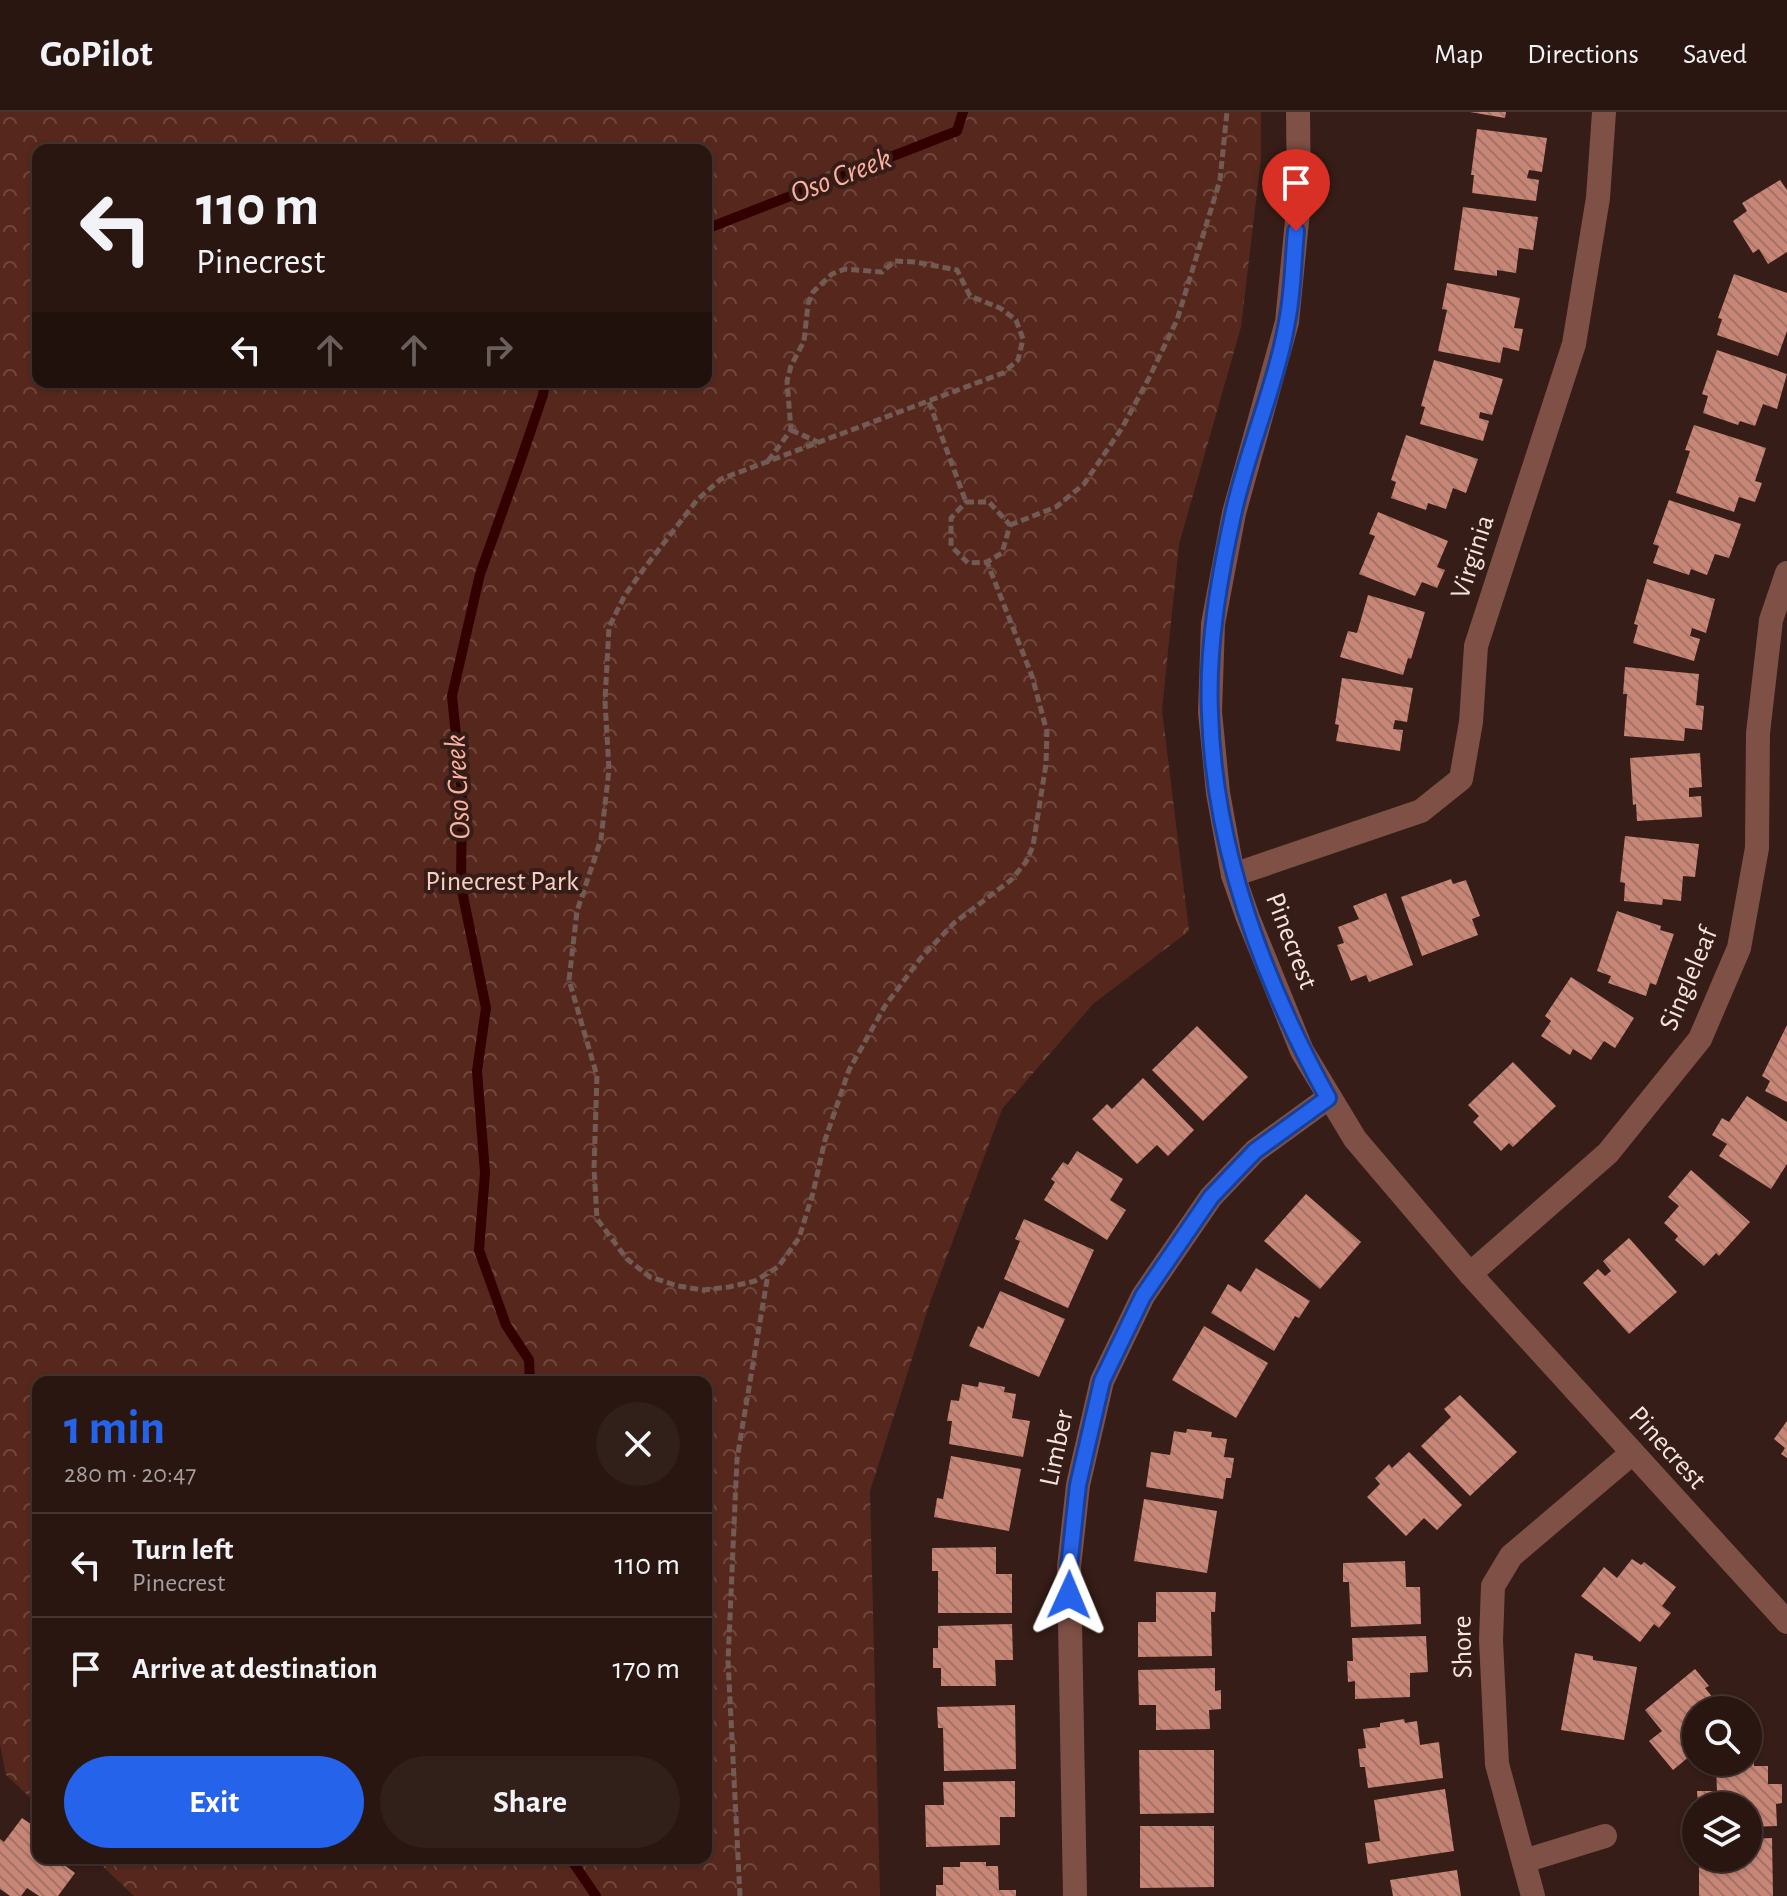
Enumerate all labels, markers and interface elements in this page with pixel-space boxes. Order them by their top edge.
text: GoPilot [40,36,153,74]
text: Map [1434,41,1483,69]
text: Directions [1527,41,1639,69]
text: Saved [1683,41,1747,69]
water label: Oso Creek [787,143,896,209]
pin [1262,149,1330,231]
icon: arrive [1274,161,1318,205]
icon: left [64,176,168,280]
text: 110 m [196,179,319,235]
text: Pinecrest [196,244,325,280]
icon: left [224,328,268,372]
icon: ahead [308,328,352,372]
icon: ahead [392,328,436,372]
icon: right [476,328,520,372]
street label: Virginia [1446,512,1500,602]
water label: Oso Creek [440,734,476,840]
park label: Pinecrest Park [425,868,579,896]
street label: Pinecrest [1260,889,1322,993]
street label: Singleleaf [1655,922,1724,1035]
street label: Pinecrest [1623,1401,1711,1495]
button: close [596,1402,680,1486]
text: 1 min [64,1405,165,1453]
street label: Limber [1035,1407,1079,1489]
text: 280 m · 20:47 [64,1461,196,1487]
text: Turn left [132,1535,233,1565]
icon: left [64,1543,108,1587]
text: 110 m [615,1550,680,1580]
position arrow [1027,1553,1111,1637]
text: Pinecrest [132,1570,225,1596]
street label: Shore [1448,1615,1478,1679]
icon: arrive [64,1647,108,1691]
text: Arrive at destination [132,1654,378,1684]
text: 170 m [612,1654,680,1684]
map controls [1682,1696,1762,1872]
button: search [1682,1696,1762,1776]
button: Exit [64,1756,364,1848]
button: Share [380,1756,680,1848]
button: layers [1682,1792,1762,1872]

